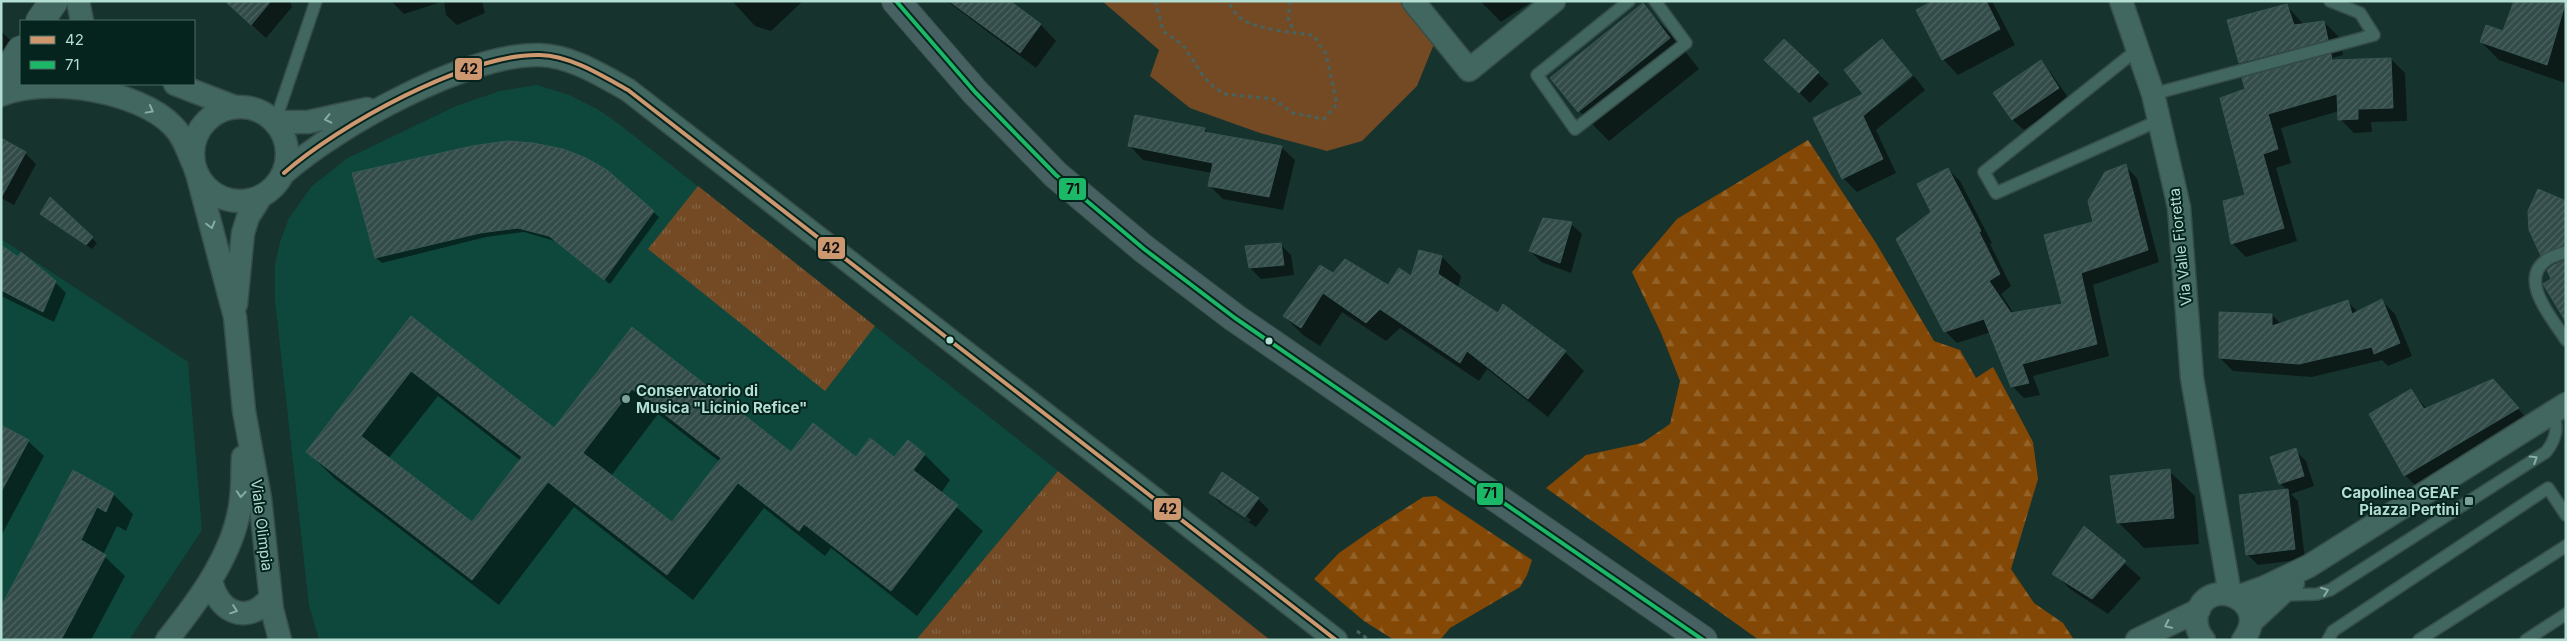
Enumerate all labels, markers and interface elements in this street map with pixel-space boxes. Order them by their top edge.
legend [20,20,195,85]
text: 42 [65,30,84,49]
text: 71 [65,55,80,74]
line badge: 42 [454,57,483,81]
text: 42 [460,60,478,77]
one-way arrow [145,103,154,113]
one-way arrow [324,113,333,124]
line badge: 71 [1058,177,1087,201]
text: 71 [1066,180,1080,197]
street label: Via Valle Fioretta [2164,187,2196,307]
one-way arrow [205,220,215,228]
line badge: 42 [817,236,846,260]
text: 42 [822,239,840,256]
unlabelled marker [945,335,955,345]
unlabelled marker [1264,336,1274,346]
place label: Conservatorio di Musica "Licinio Refice" [636,381,807,417]
marker: Conservatorio di Musica "Licinio Refice" [620,393,632,405]
one-way arrow [2529,456,2538,466]
street label: Viale Olimpia [247,478,277,572]
line badge: 71 [1476,482,1504,506]
place label: Capolinea GEAF Piazza Pertini [2341,483,2459,519]
text: 71 [1483,484,1497,501]
one-way arrow [236,491,247,499]
marker: Capolinea GEAF Piazza Pertini [2463,495,2475,507]
line badge: 42 [1153,497,1182,521]
text: 42 [1159,500,1177,517]
one-way arrow [2320,587,2329,597]
one-way arrow [229,604,238,614]
one-way arrow [2164,619,2173,629]

